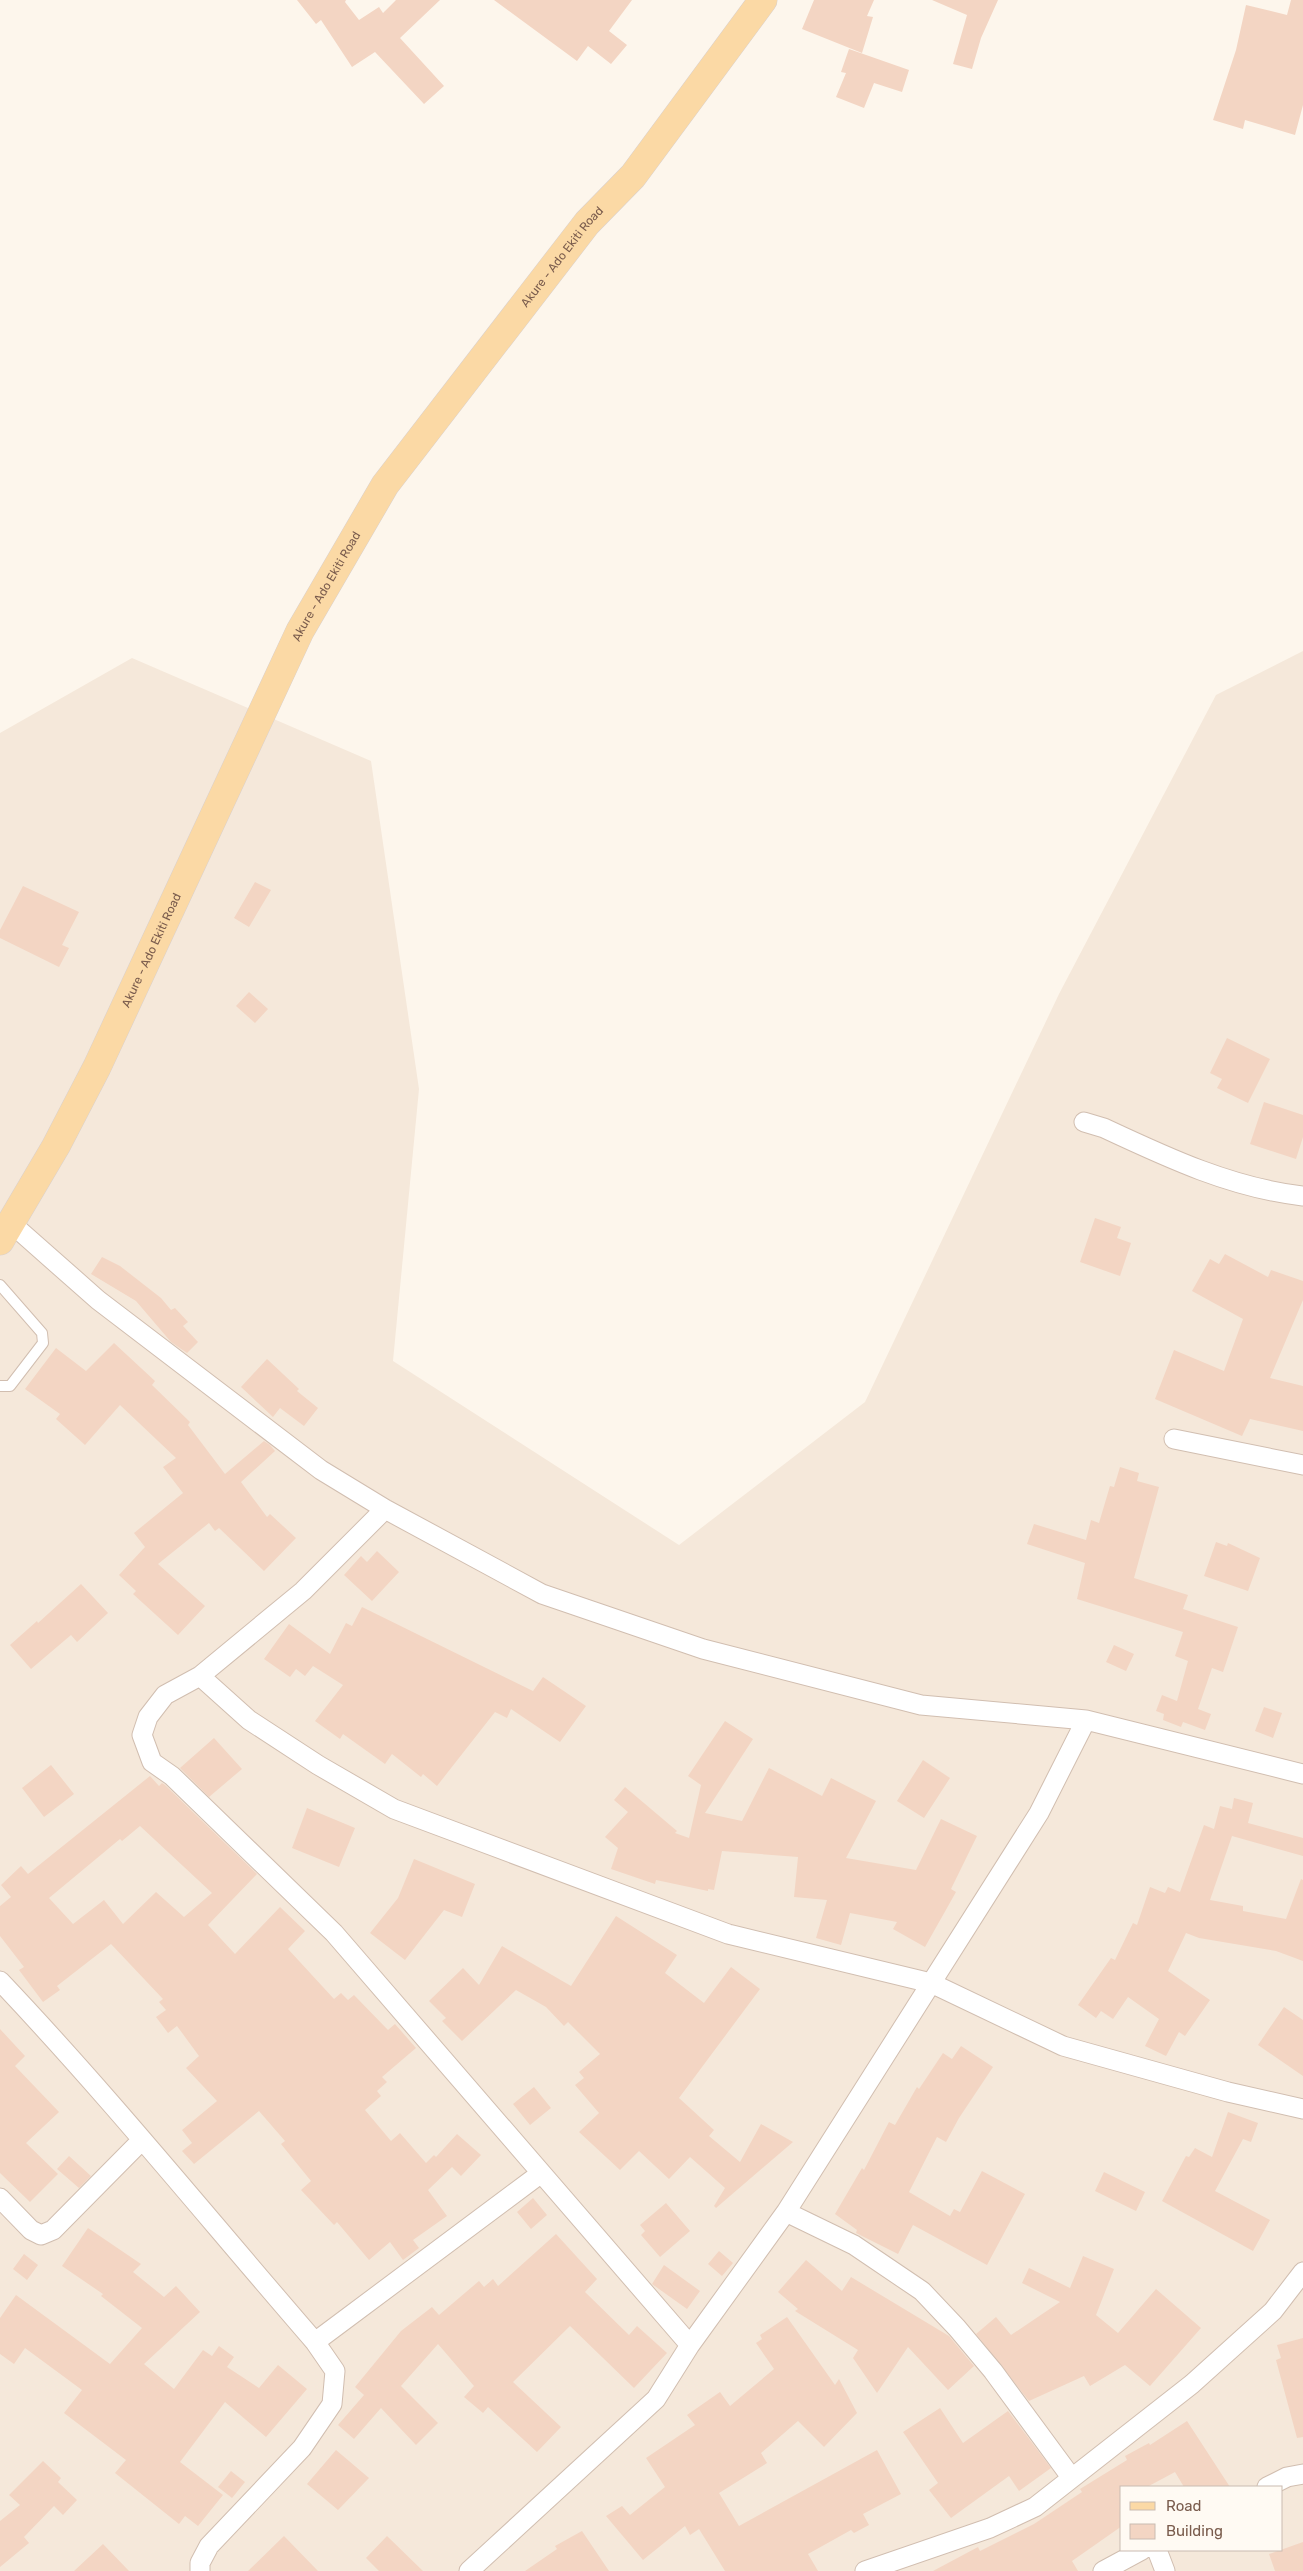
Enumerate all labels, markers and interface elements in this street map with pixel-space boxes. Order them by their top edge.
street label: Akure - Ado Ekiti Road [518,204,606,310]
street label: Akure - Ado Ekiti Road [289,529,363,643]
street label: Akure - Ado Ekiti Road [119,891,184,1010]
legend [1120,2486,1283,2551]
text: Road [1166,2497,1202,2515]
text: Building [1166,2522,1223,2540]

